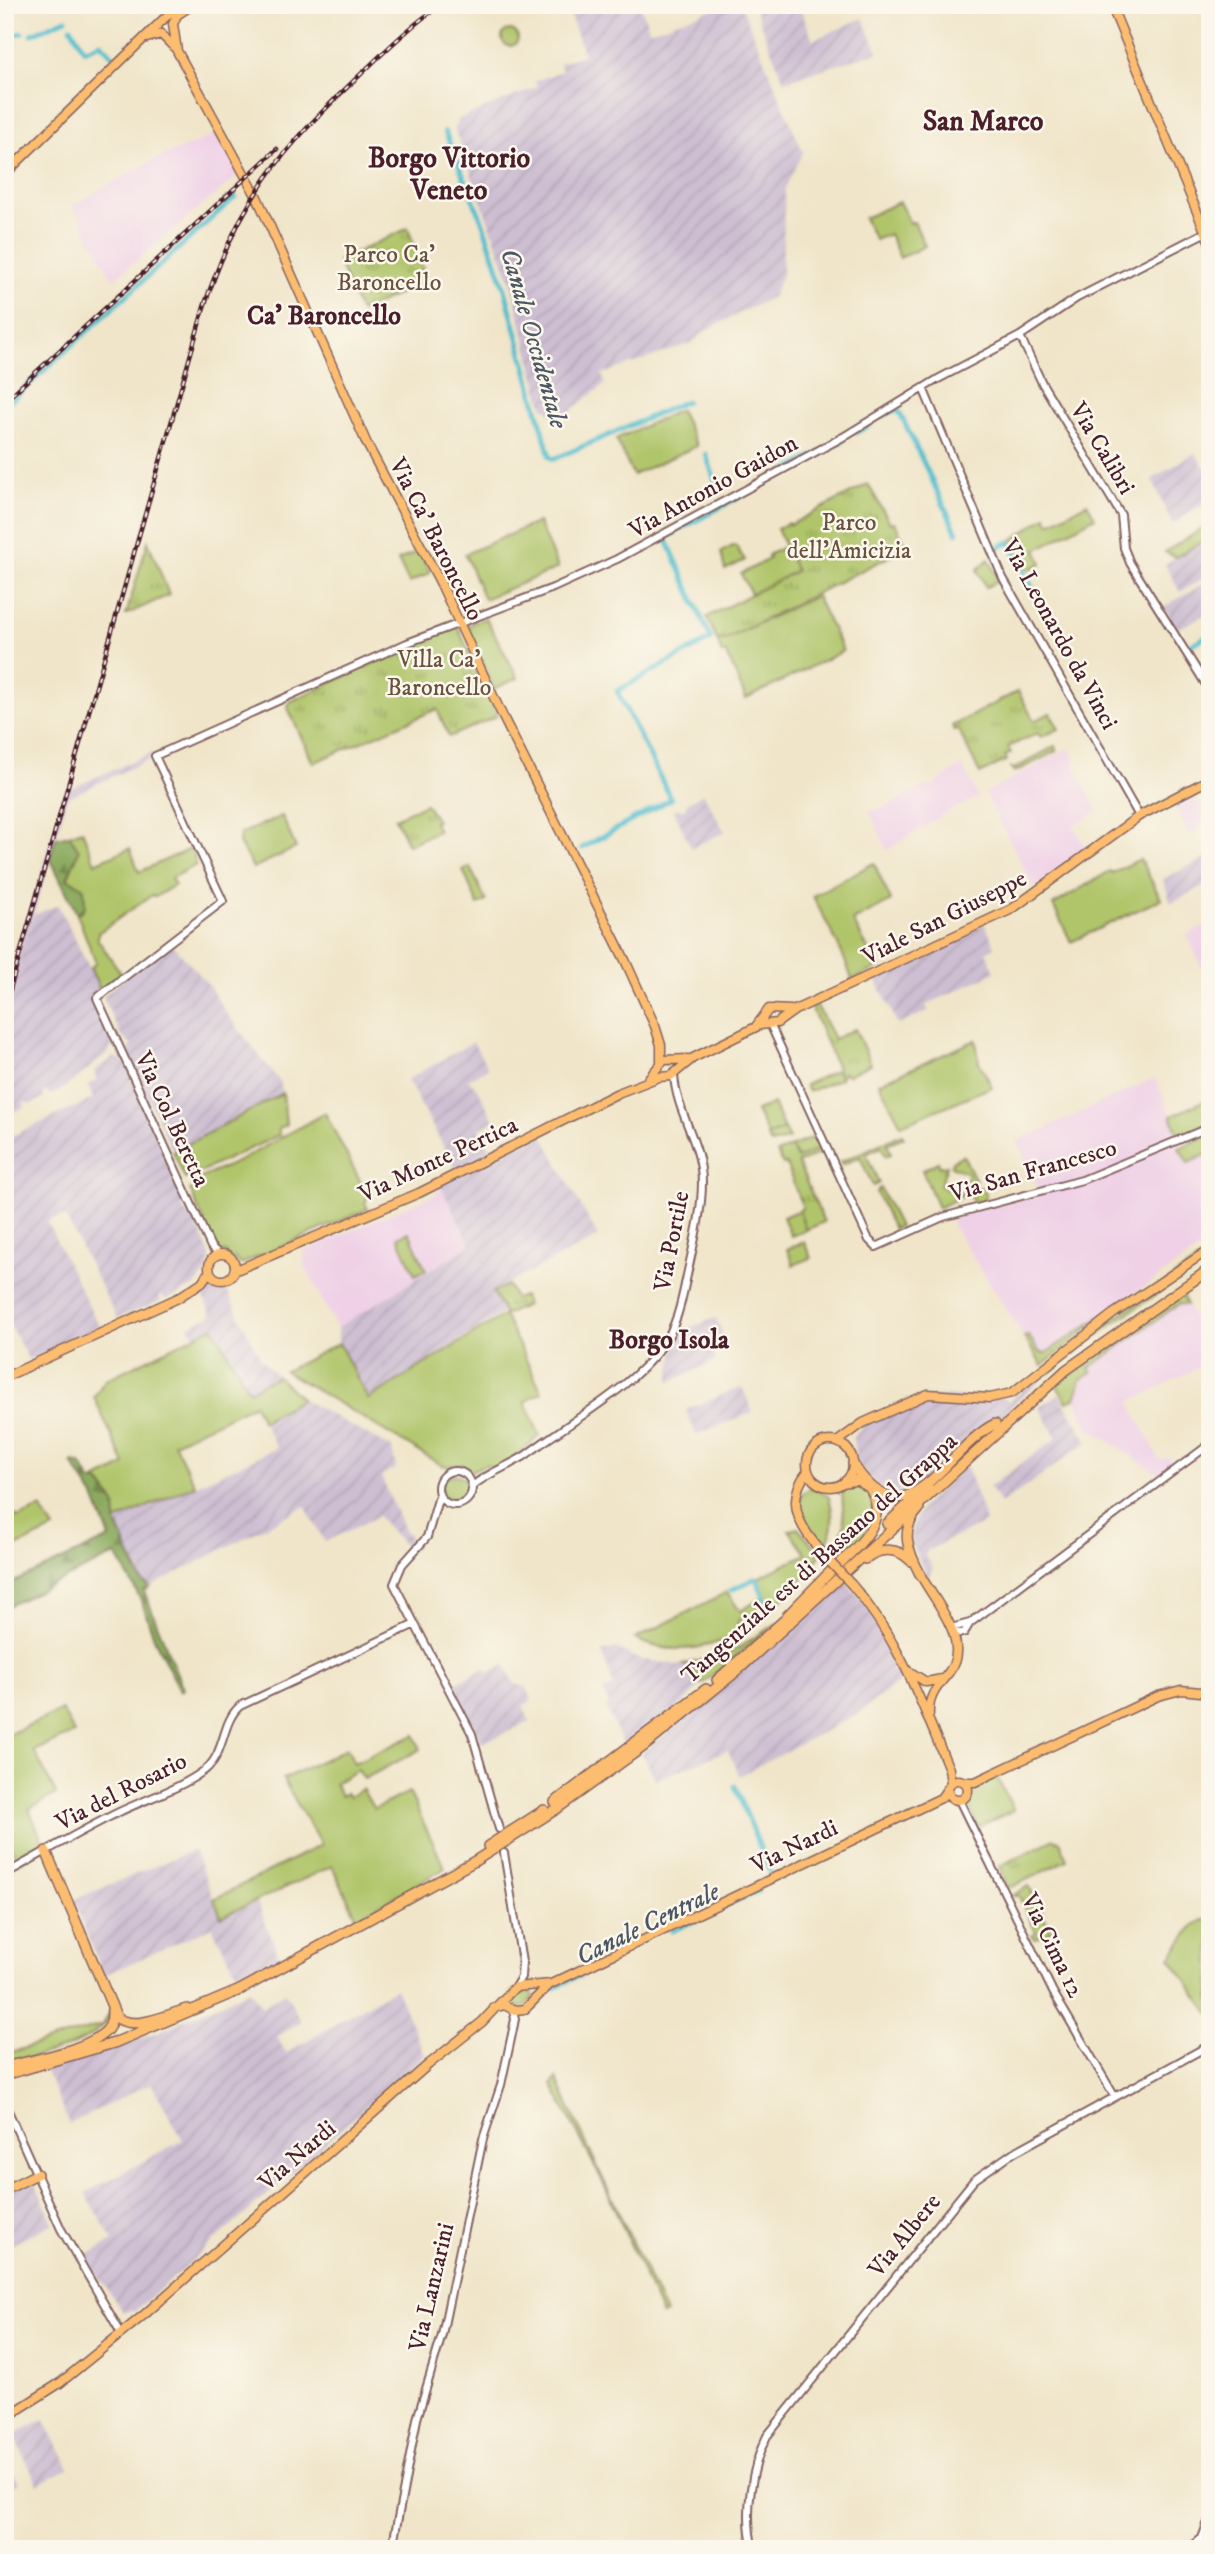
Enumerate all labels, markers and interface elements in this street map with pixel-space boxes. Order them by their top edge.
district label: San Marco [923,104,1044,139]
district label: Borgo Vittorio Veneto [368,141,531,208]
park label: Parco Ca' Baroncello [337,240,441,298]
water label: Canale Occidentale [492,245,575,433]
district label: Ca' Baroncello [247,300,401,333]
street label: Via Calibri [1062,396,1141,500]
street label: Via Antonio Gaidon [623,428,804,546]
street label: Via Ca' Baroncello [382,452,490,626]
park label: Parco dell'Amicizia [787,508,912,566]
street label: Via Leonardo da Vinci [994,533,1124,735]
park label: Villa Ca' Baroncello [387,645,491,703]
street label: Viale San Giuseppe [856,864,1032,973]
street label: Via Col Beretta [127,1046,217,1193]
street label: Via Monte Pertica [353,1110,523,1210]
street label: Via San Francesco [945,1133,1120,1209]
street label: Via Portile [647,1188,696,1295]
district label: Borgo Isola [609,1324,730,1357]
street label: Tangenziale est di Bassano del Grappa [675,1426,965,1691]
street label: Via del Rosario [50,1746,192,1838]
street label: Via Nardi [745,1813,843,1881]
water label: Canale Centrale [570,1875,726,1973]
street label: Via Cima 12 [1014,1887,1090,2003]
street label: Via Nardi [252,2114,343,2198]
street label: Via Albere [861,2188,948,2284]
street label: Via Lanzarini [402,2220,461,2355]

